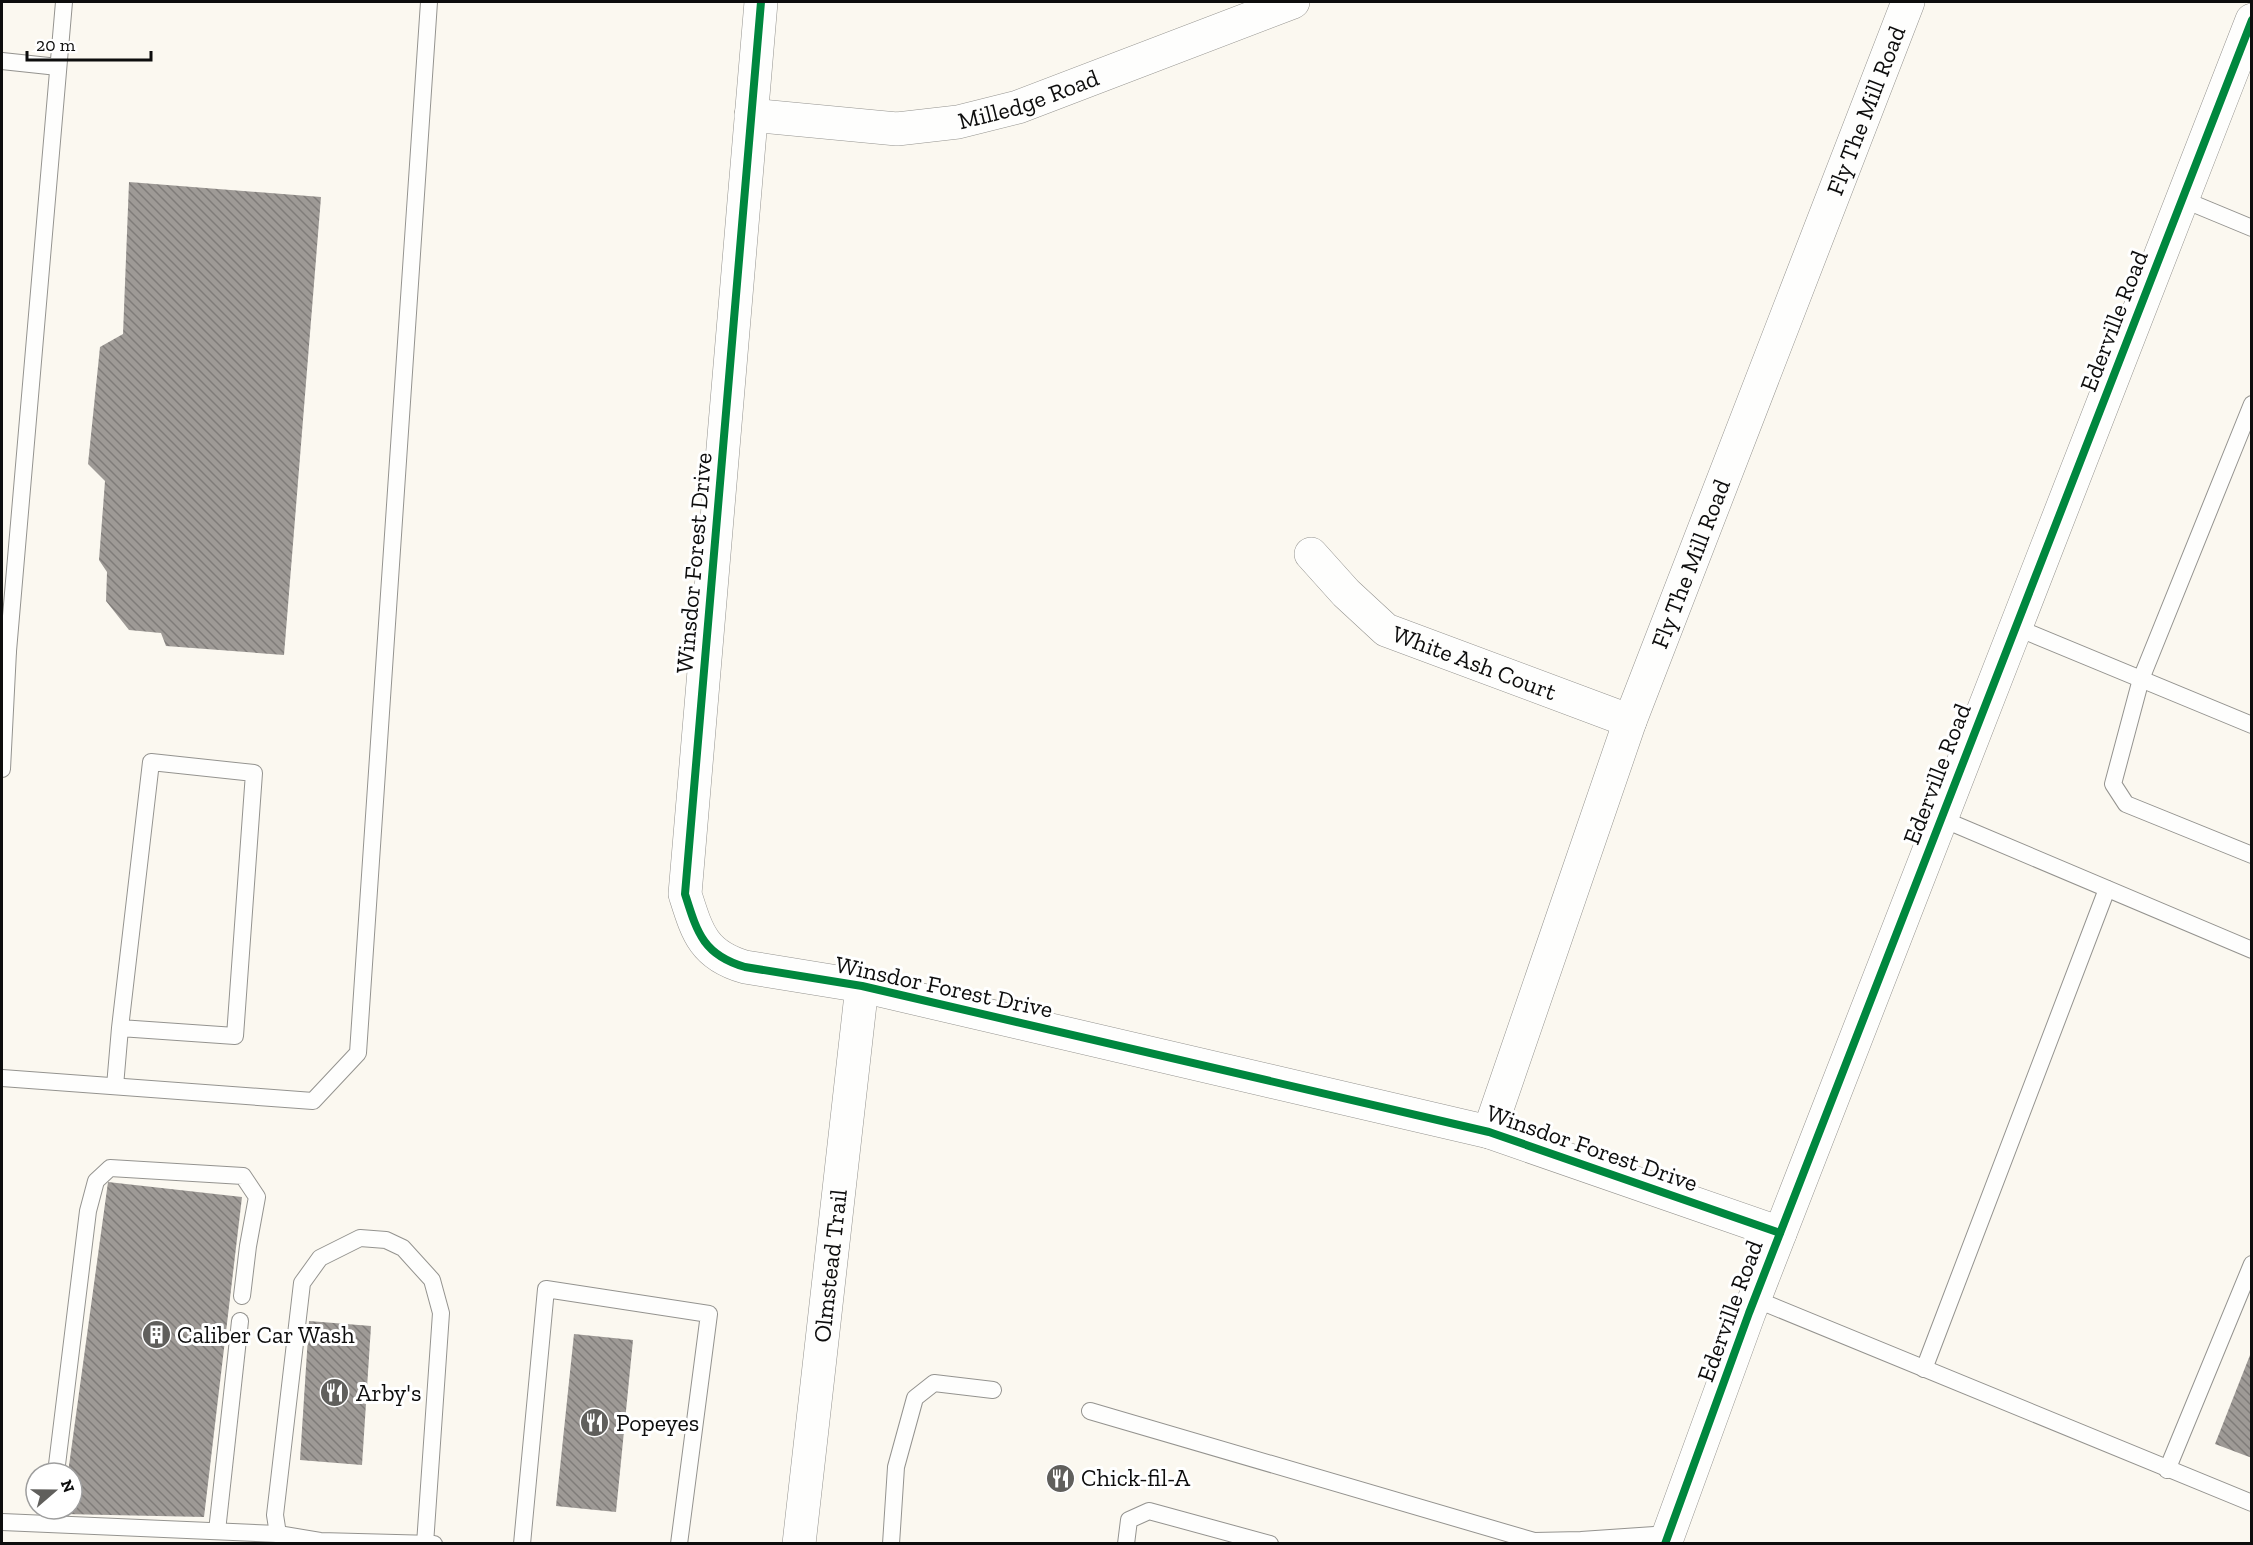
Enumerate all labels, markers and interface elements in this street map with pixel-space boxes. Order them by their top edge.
street label: Fly The Mill Road [1820,22,1911,199]
scale bar [27,24,152,62]
text: 20 m [36,34,76,56]
street label: Milledge Road [955,63,1103,135]
street label: Ederville Road [2073,246,2154,395]
street label: Winsdor Forest Drive [669,451,718,675]
street label: Fly The Mill Road [1644,475,1736,652]
street label: White Ash Court [1388,619,1560,706]
street label: Ederville Road [1896,699,1977,848]
street label: Winsdor Forest Drive [833,949,1055,1024]
street label: Winsdor Forest Drive [1483,1098,1702,1197]
street label: Olmstead Trail [807,1187,853,1344]
street label: Ederville Road [1690,1236,1769,1386]
building icon: Caliber Car Wash [140,1319,172,1351]
place label: Caliber Car Wash [177,1320,355,1349]
restaurant icon: Arby's [319,1377,351,1409]
place label: Arby's [356,1378,421,1407]
restaurant icon: Popeyes [579,1407,611,1439]
place label: Popeyes [616,1408,699,1437]
north arrow [24,1461,84,1521]
restaurant icon: Chick-fil-A [1044,1462,1076,1494]
place label: Chick-fil-A [1081,1463,1191,1492]
text: N [57,1477,79,1495]

